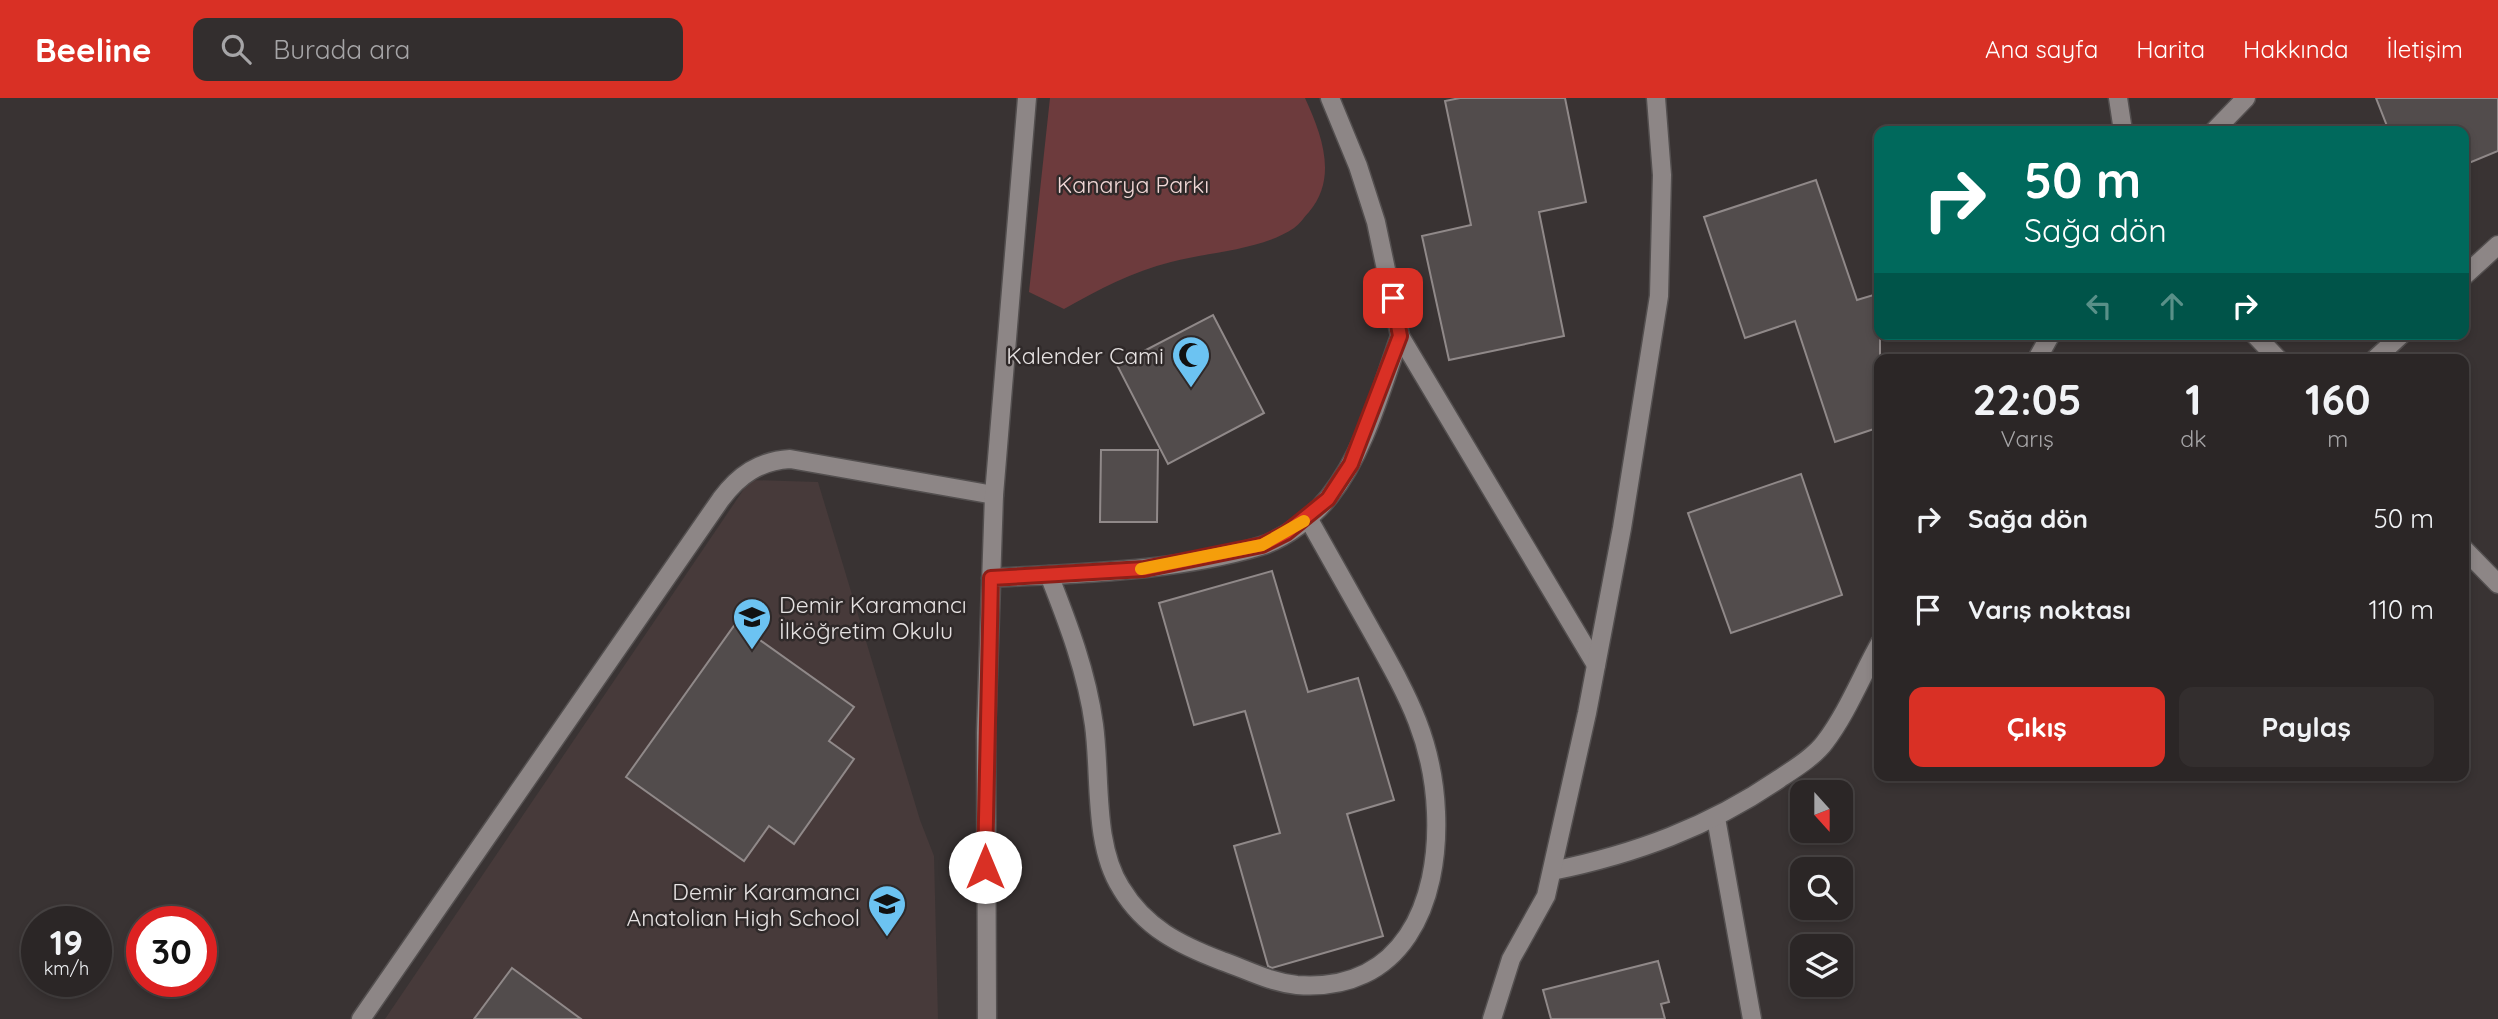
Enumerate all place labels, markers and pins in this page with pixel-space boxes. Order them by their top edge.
pin [1363,268,1423,328]
mosque icon: Kalender Cami [1170,334,1212,389]
place label: Kalender Cami [1006,341,1164,370]
place label: Demir Karamancı İlköğretim Okulu [779,590,967,645]
school or university icon: Demir Karamancı İlköğretim Okulu [731,596,773,651]
place label: Demir Karamancı Anatolian High School [626,877,860,932]
school or university icon: Demir Karamancı Anatolian High School [866,883,908,938]

